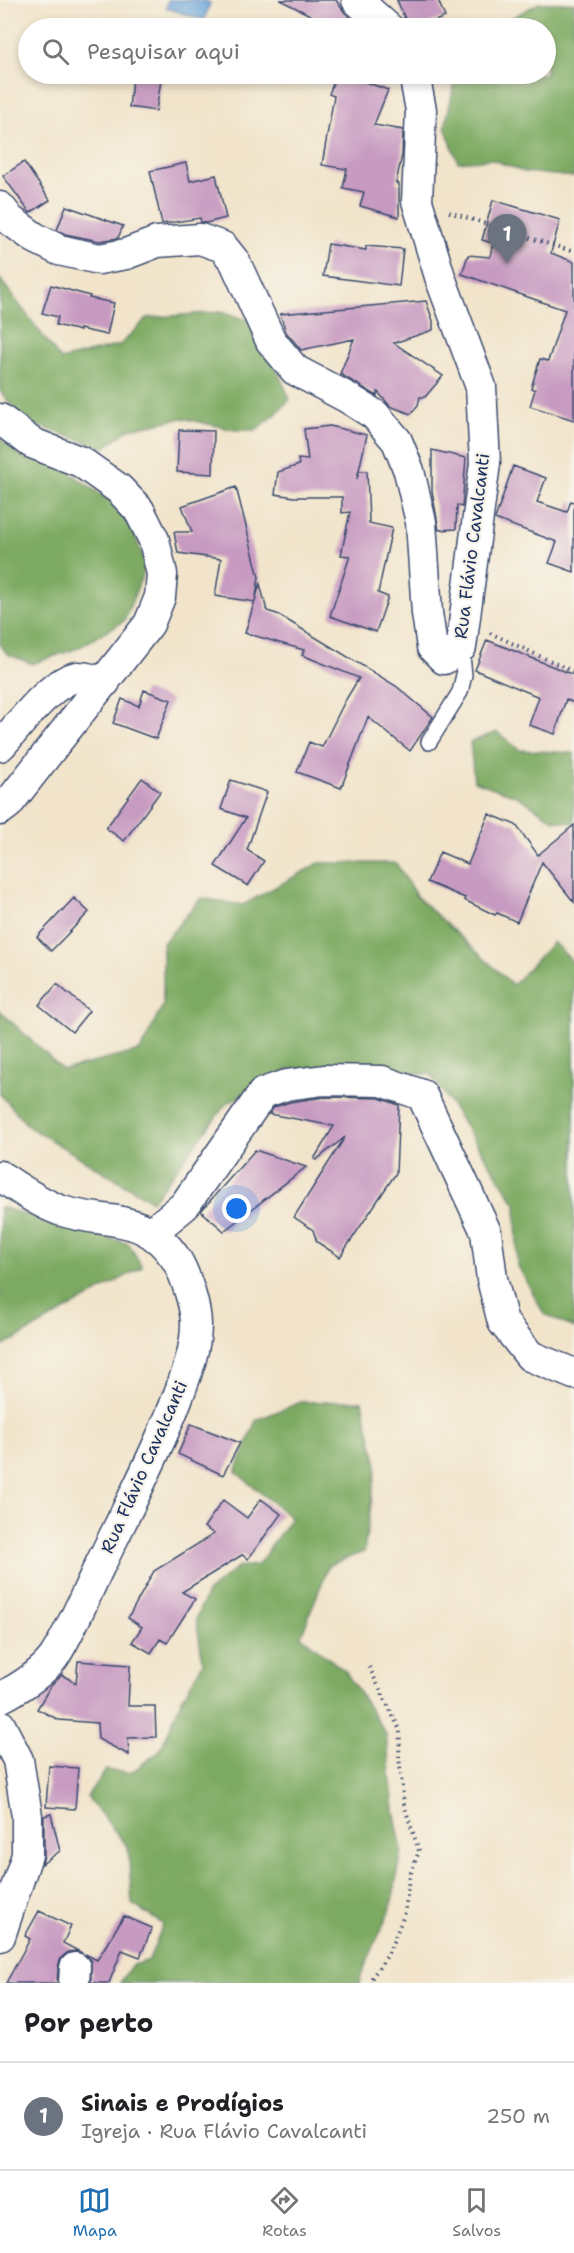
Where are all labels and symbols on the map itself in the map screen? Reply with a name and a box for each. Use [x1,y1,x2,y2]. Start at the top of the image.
pin: 1 [488,214,526,264]
street label: Rua Flávio Cavalcanti [449,452,495,640]
your location [222,1194,251,1223]
street label: Rua Flávio Cavalcanti [95,1377,193,1557]

